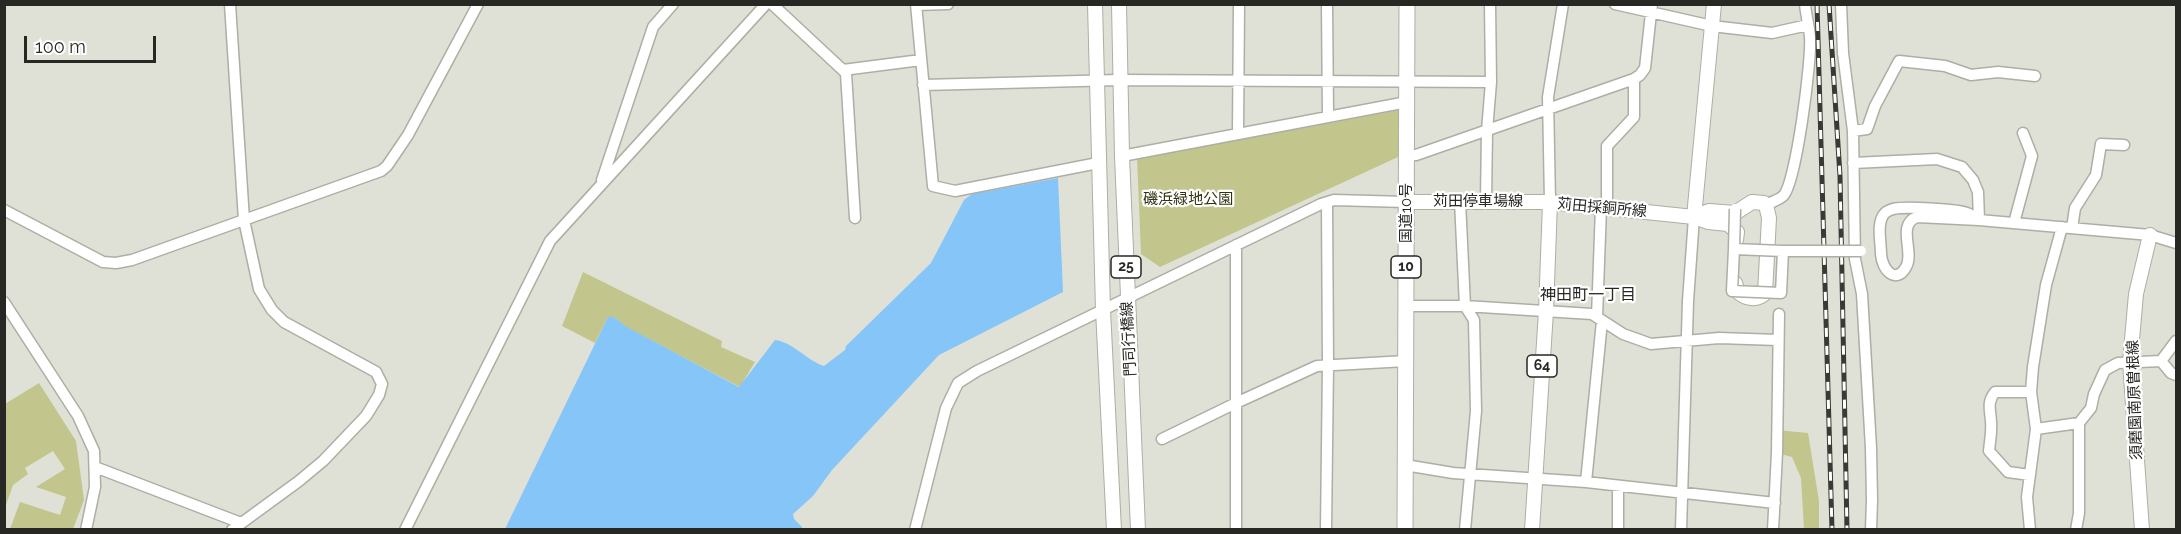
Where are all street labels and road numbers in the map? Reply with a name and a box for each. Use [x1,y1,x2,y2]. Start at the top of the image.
street label: 国道10号 [1397,183,1415,243]
street label: 苅田停車場線 [1433,192,1523,210]
street label: 苅田採銅所線 [1556,195,1648,221]
road number: 25 [1111,256,1141,278]
road number: 10 [1391,256,1421,278]
street label: 門司行橋線 [1118,301,1140,377]
street label: 須磨園南原曽根線 [2124,340,2146,460]
road number: 64 [1527,355,1557,377]

